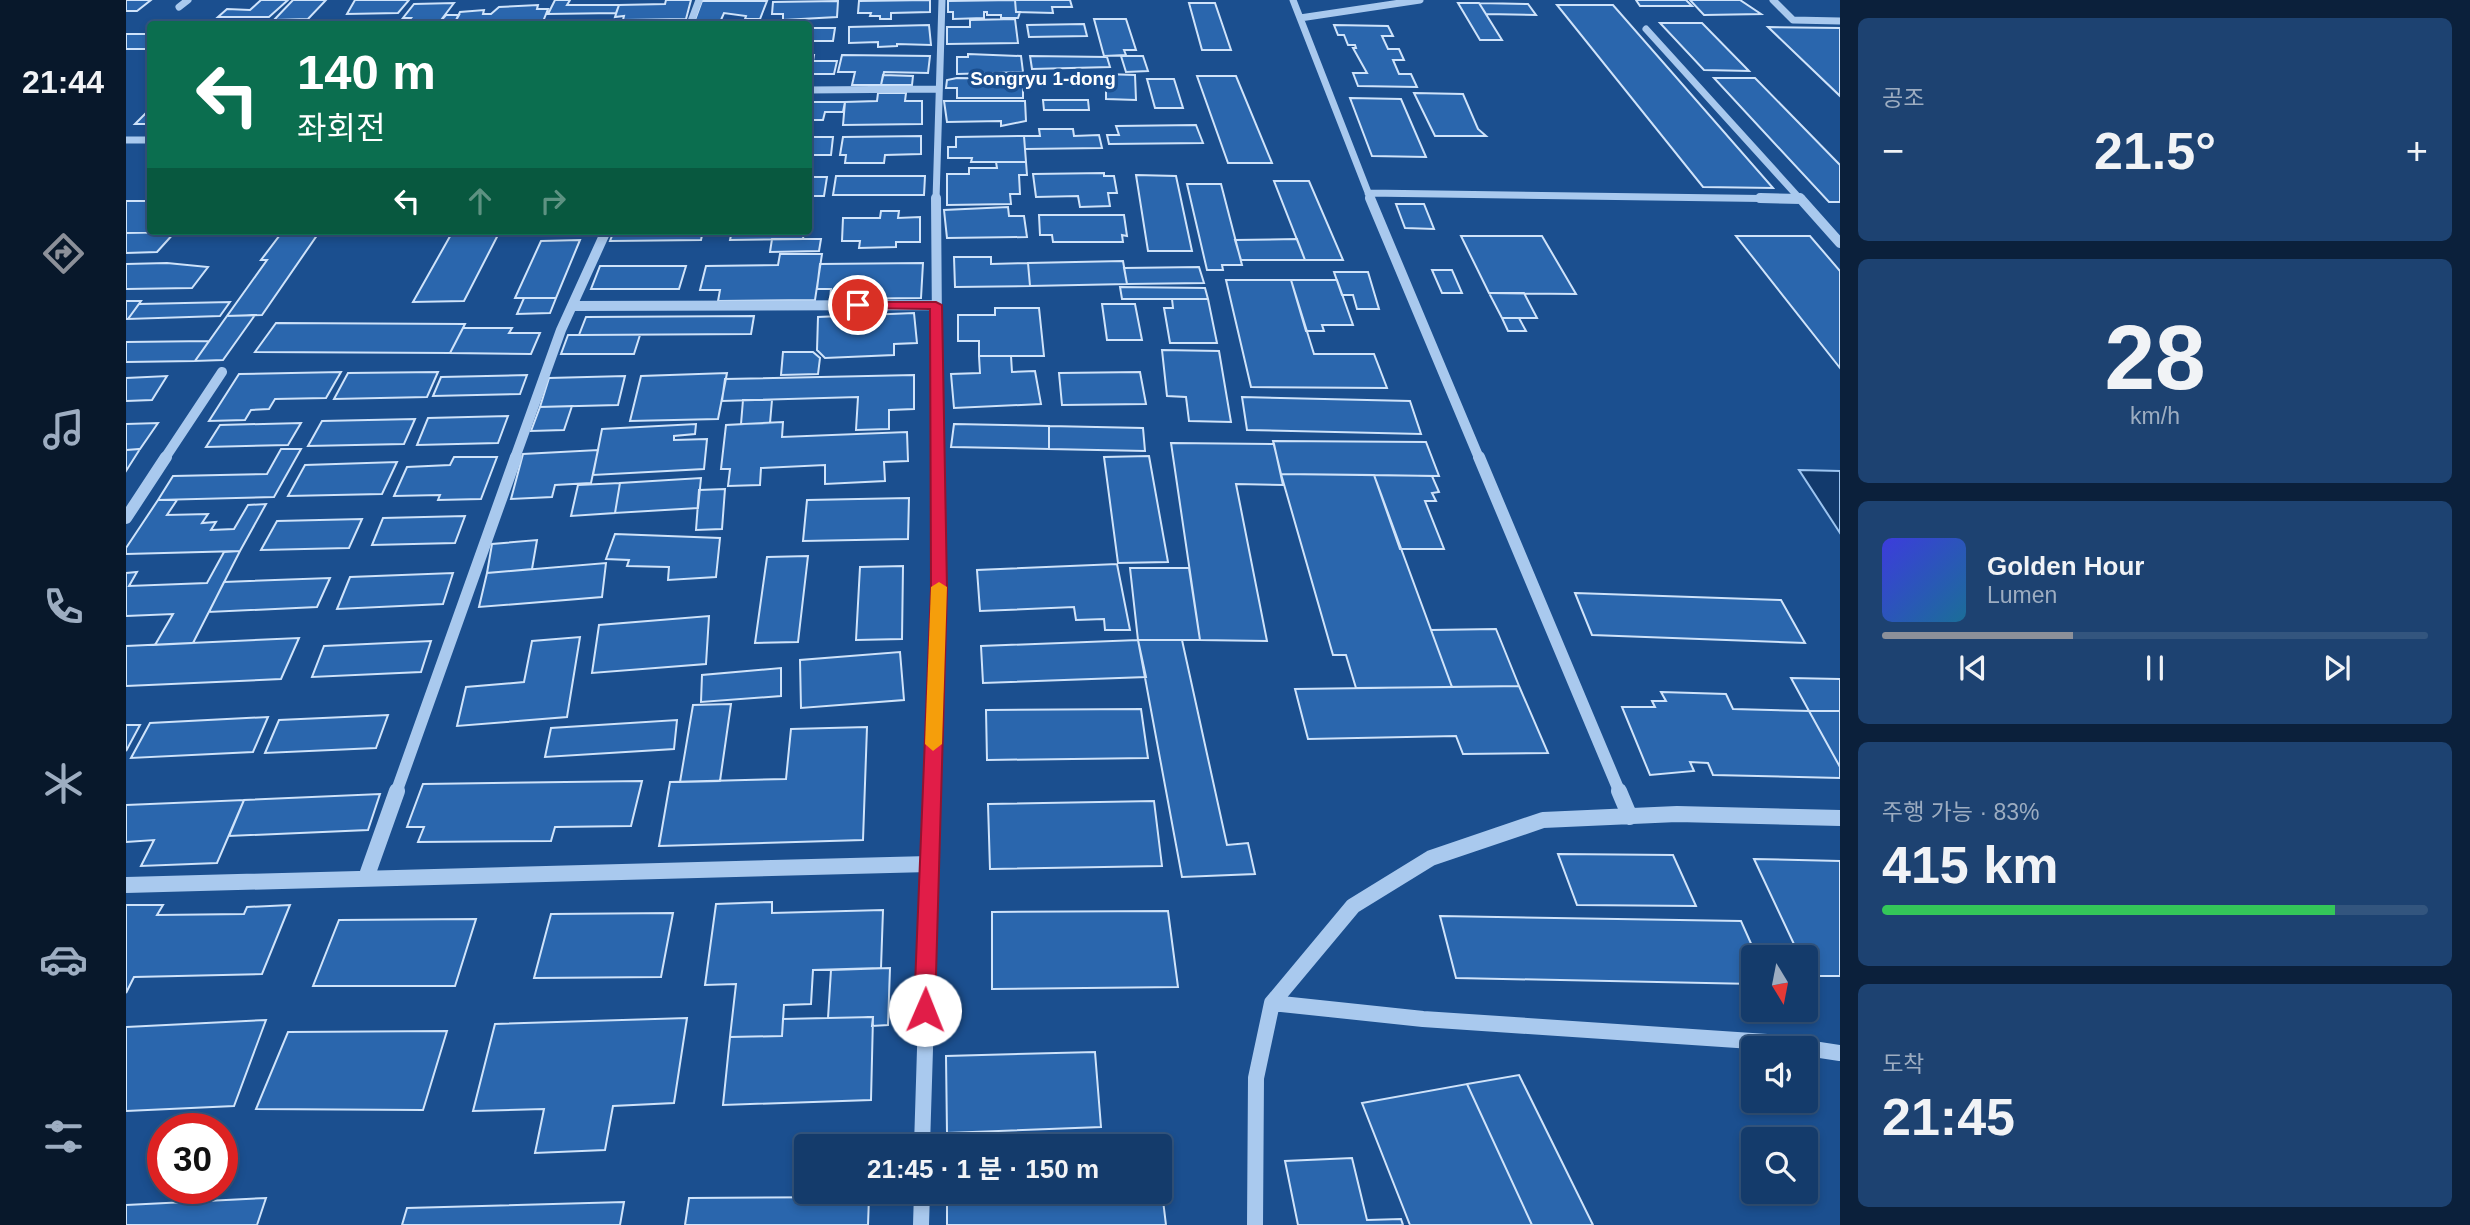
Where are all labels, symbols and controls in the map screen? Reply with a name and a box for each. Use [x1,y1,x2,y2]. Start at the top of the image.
text: 140 m [297,45,436,99]
icon: left [182,49,273,140]
text: 21:44 [22,64,104,100]
district label: Songryu 1-dong [970,68,1116,89]
text: 공조 [1882,85,1924,111]
text: 좌회전 [297,110,385,146]
text: 21.5° [2094,122,2216,180]
text: − [1882,130,1904,172]
text: + [2406,130,2428,172]
icon: left [388,182,426,220]
icon: ahead [461,182,499,220]
icon: right [534,182,572,220]
icon: directions [39,229,88,278]
pin [828,275,888,335]
icon: arrive [839,286,877,324]
text: 28 [2104,307,2206,408]
text: km/h [2130,403,2180,429]
icon: music [39,405,88,454]
text: Golden Hour [1987,551,2144,581]
icon: phone [39,582,88,631]
text: Lumen [1987,582,2057,608]
icon: previous [1954,649,1992,687]
icon: pause [2136,649,2174,687]
icon: next [2318,649,2356,687]
icon: climate [39,759,88,808]
text: 주행 가능 · 83% [1882,799,2040,825]
text: 415 km [1882,836,2058,894]
icon: car [39,935,88,984]
north arrow [1741,945,1818,1022]
map controls [1741,945,1818,1204]
position arrow [888,973,962,1047]
button: sound [1741,1036,1818,1113]
text: 도착 [1882,1051,1924,1077]
text: 21:45 [1882,1088,2015,1146]
icon: filters [39,1112,88,1161]
speed limit sign: 30 [147,1113,238,1204]
button: search [1741,1127,1818,1204]
text: 21:45 · 1 분 · 150 m [867,1154,1099,1184]

